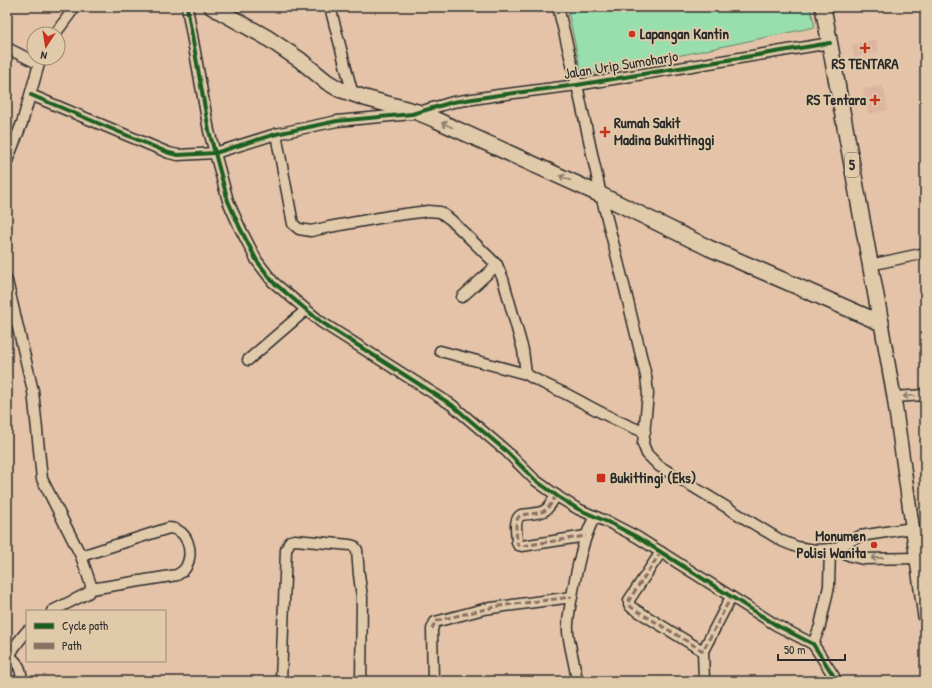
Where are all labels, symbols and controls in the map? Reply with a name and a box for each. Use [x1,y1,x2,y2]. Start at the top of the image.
place label: Lapangan Kantin [640,23,729,45]
north arrow [26,26,66,66]
marker: Lapangan Kantin [627,29,637,39]
marker: RS TENTARA [859,42,871,54]
street label: Jalan Urip Sumoharjo [562,45,680,84]
text: N [39,48,48,63]
place label: RS TENTARA [831,53,899,74]
place label: RS Tentara [806,89,866,110]
marker: RS Tentara [869,94,881,106]
place label: Rumah Sakit Madina Bukittinggi [614,112,715,151]
one-way arrow [441,121,453,128]
marker: Rumah Sakit Madina Bukittinggi [599,126,611,138]
road number: 5 [845,153,859,177]
one-way arrow [560,174,572,182]
one-way arrow [903,392,916,400]
place label: Bukittingi (Eks) [610,467,696,489]
marker: Bukittingi (Eks) [595,472,607,484]
place label: Monumen Polisi Wanita [797,525,866,563]
marker: Monumen Polisi Wanita [869,540,879,550]
one-way arrow [871,554,884,562]
legend [26,610,166,662]
text: Cycle path [62,617,108,634]
scale bar [778,636,845,662]
text: Path [62,637,82,654]
text: 50 m [784,641,805,658]

